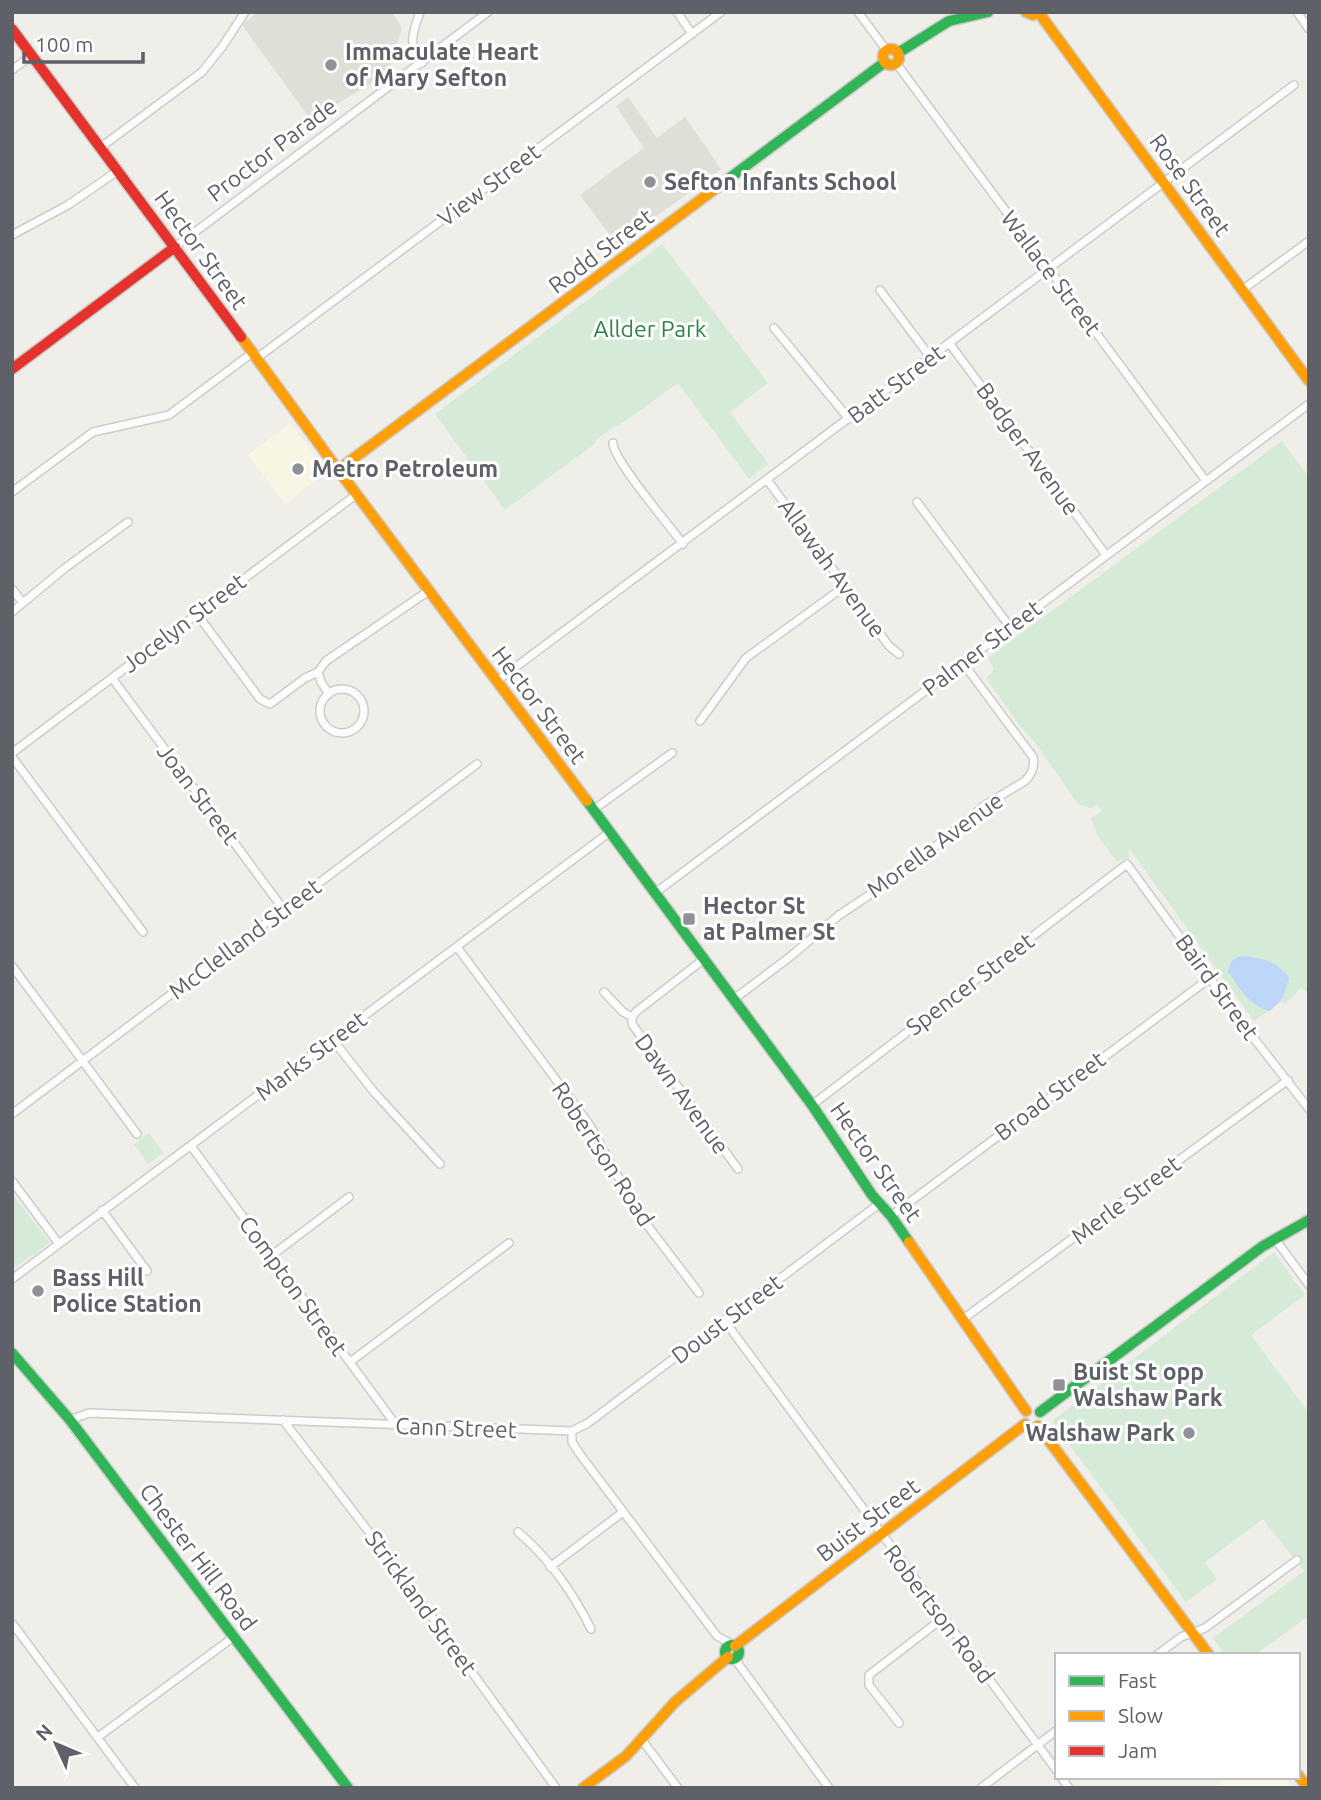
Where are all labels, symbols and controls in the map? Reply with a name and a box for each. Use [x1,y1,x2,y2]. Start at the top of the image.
scale bar [24,21,144,65]
text: 100 m [35,32,93,56]
place label: Immaculate Heart of Mary Sefton [345,39,539,90]
marker: Immaculate Heart of Mary Sefton [323,57,339,73]
street label: Proctor Parade [202,93,341,206]
street label: Rose Street [1145,129,1236,241]
street label: View Street [433,138,545,231]
place label: Sefton Infants School [664,169,896,194]
marker: Sefton Infants School [642,174,658,190]
street label: Hector Street [150,186,253,314]
street label: Rodd Street [544,203,658,298]
street label: Wallace Street [996,206,1106,340]
park label: Allder Park [594,316,707,341]
street label: Batt Street [843,339,949,428]
street label: Badger Avenue [972,378,1085,520]
place label: Metro Petroleum [312,456,498,481]
marker: Metro Petroleum [290,461,306,477]
street label: Allawah Avenue [774,494,891,642]
street label: Jocelyn Street [117,568,250,677]
street label: Palmer Street [917,595,1046,700]
street label: Hector Street [487,641,592,768]
street label: Joan Street [153,739,244,849]
street label: Morella Avenue [862,787,1007,902]
street label: McClelland Street [164,873,325,1004]
place label: Hector St at Palmer St [703,893,836,944]
marker: Hector St at Palmer St [681,911,697,927]
street label: Spencer Street [901,928,1038,1040]
street label: Baird Street [1171,929,1264,1044]
street label: Marks Street [251,1006,371,1105]
street label: Dawn Avenue [631,1029,734,1158]
street label: Broad Street [990,1046,1110,1145]
street label: Robertson Road [548,1077,659,1230]
street label: Hector Street [826,1097,927,1226]
street label: Merle Street [1066,1151,1185,1249]
street label: Compton Street [235,1211,352,1360]
place label: Bass Hill Police Station [52,1265,202,1316]
street label: Doust Street [667,1269,787,1368]
marker: Bass Hill Police Station [30,1283,46,1299]
place label: Buist St opp Walshaw Park [1073,1359,1223,1410]
marker: Buist St opp Walshaw Park [1051,1377,1067,1393]
street label: Cann Street [395,1413,517,1442]
place label: Walshaw Park [1025,1420,1175,1445]
marker: Walshaw Park [1181,1425,1197,1441]
street label: Buist Street [812,1473,924,1566]
street label: Chester Hill Road [135,1478,262,1635]
street label: Strickland Street [361,1526,482,1680]
street label: Robertson Road [879,1540,999,1688]
legend [1055,1653,1300,1779]
text: Fast [1118,1668,1156,1692]
text: Slow [1118,1703,1163,1727]
north arrow [21,1709,91,1779]
text: N [31,1719,57,1745]
text: Jam [1118,1738,1157,1762]

